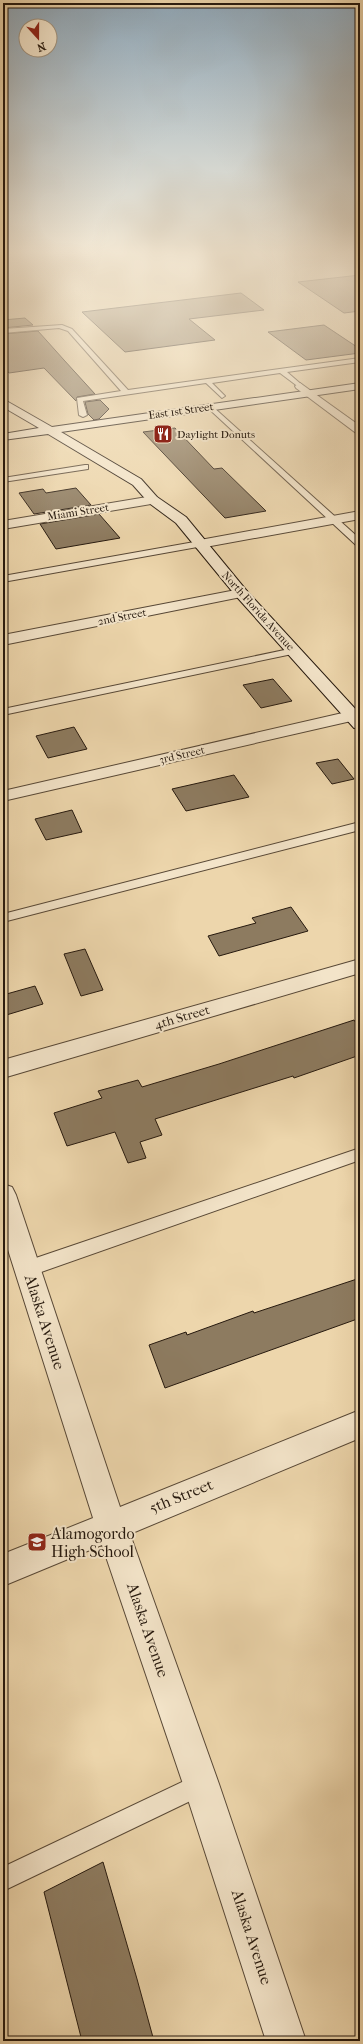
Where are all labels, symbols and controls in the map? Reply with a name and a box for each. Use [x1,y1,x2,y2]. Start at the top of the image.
north arrow [18,18,58,58]
text: N [35,39,48,55]
street label: East 1st Street [148,400,214,422]
restaurant icon: Daylight Donuts [152,423,174,445]
place label: Daylight Donuts [177,428,255,441]
street label: Miami Street [46,501,110,523]
street label: North Florida Avenue [219,569,297,654]
street label: 2nd Street [97,606,148,628]
street label: 3rd Street [158,743,206,767]
street label: 4th Street [153,1002,212,1032]
street label: Alaska Avenue [20,1271,69,1372]
street label: 5th Street [146,1474,216,1517]
place label: Alamogordo High School [50,1524,135,1561]
school or university icon: Alamogordo High School [26,1531,48,1553]
street label: Alaska Avenue [123,1579,173,1680]
street label: Alaska Avenue [227,1886,276,1987]

